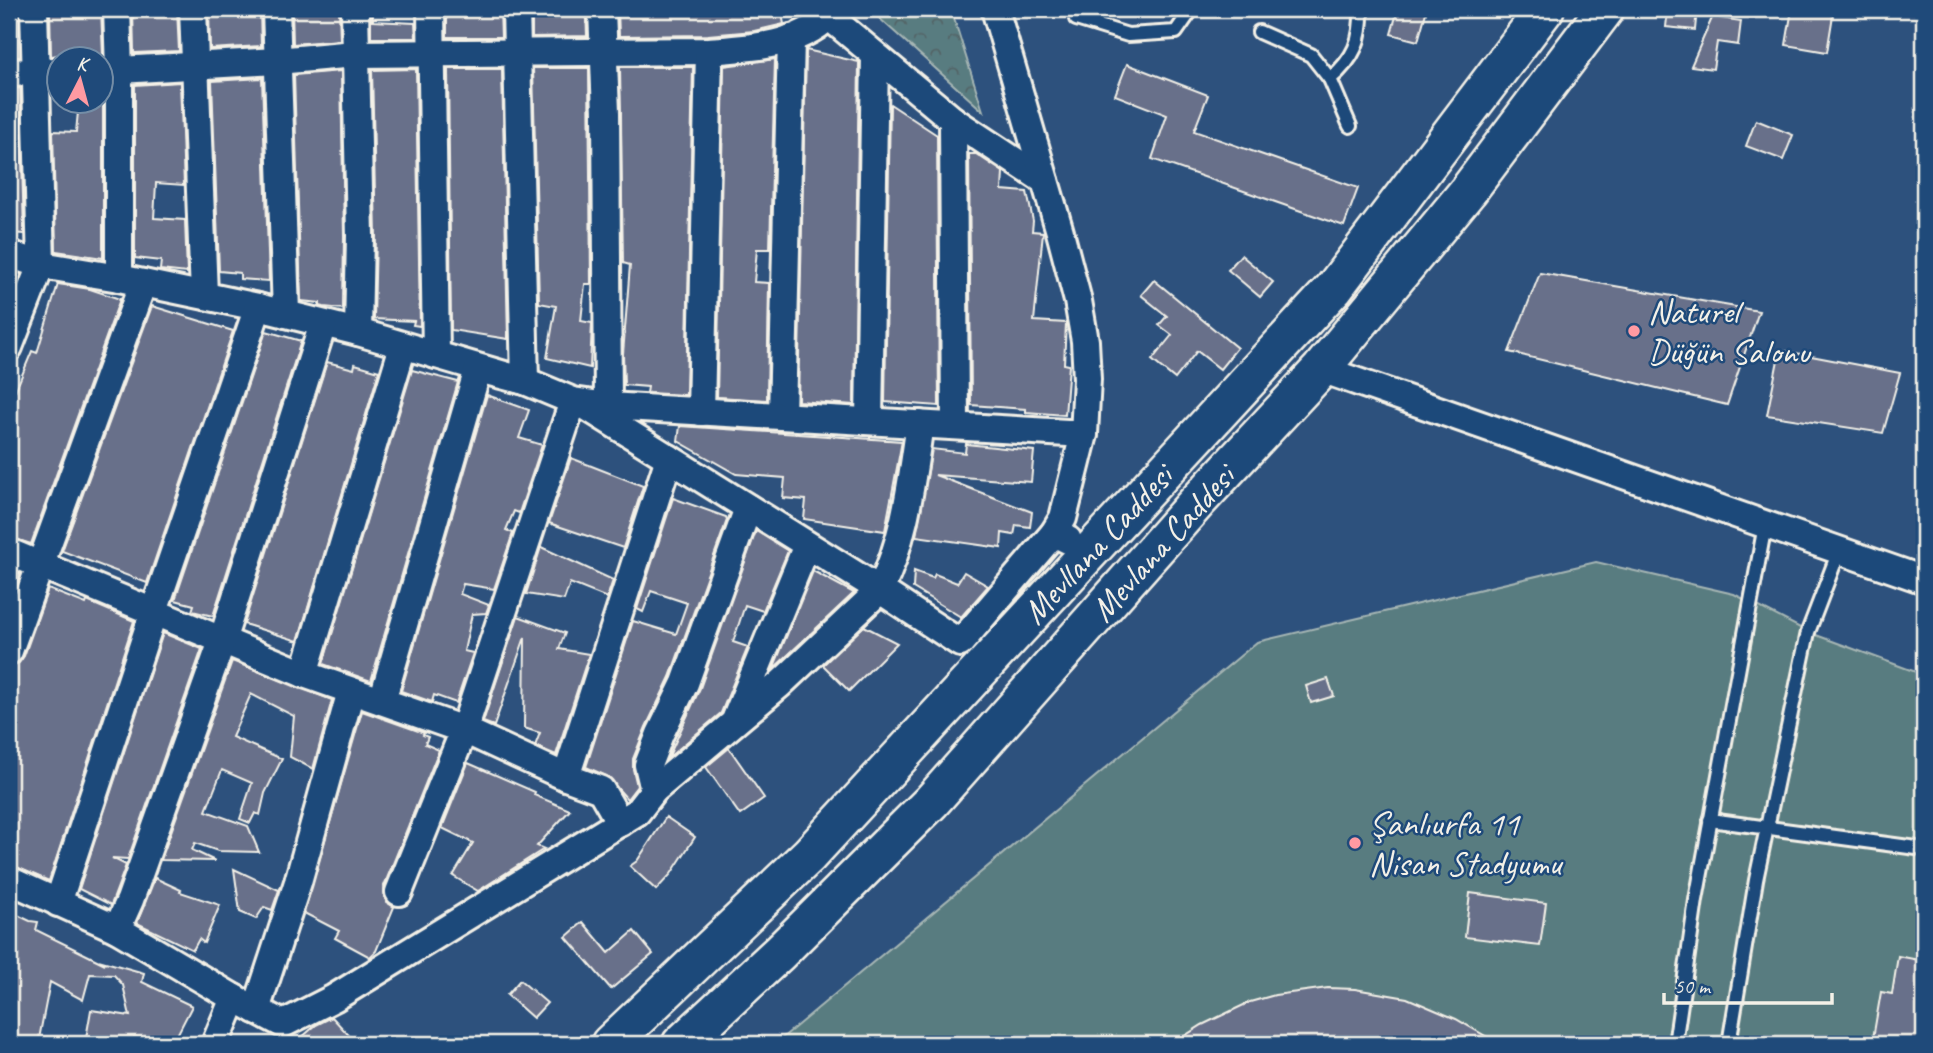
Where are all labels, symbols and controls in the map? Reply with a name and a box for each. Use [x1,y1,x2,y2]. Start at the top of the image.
north arrow [46,46,116,116]
text: K [76,52,92,77]
place label: Naturel Düğün Salonu [1648,289,1812,374]
marker: Naturel Düğün Salonu [1626,323,1642,339]
street label: Mevllana Caddesi [1012,452,1186,633]
street label: Mevlana Caddesi [1080,452,1248,631]
place label: Şanlıurfa 11 Nisan Stadyumu [1369,801,1564,886]
marker: Şanlıurfa 11 Nisan Stadyumu [1347,835,1363,851]
scale bar [1664,962,1832,1006]
text: 50 m [1674,973,1712,999]

